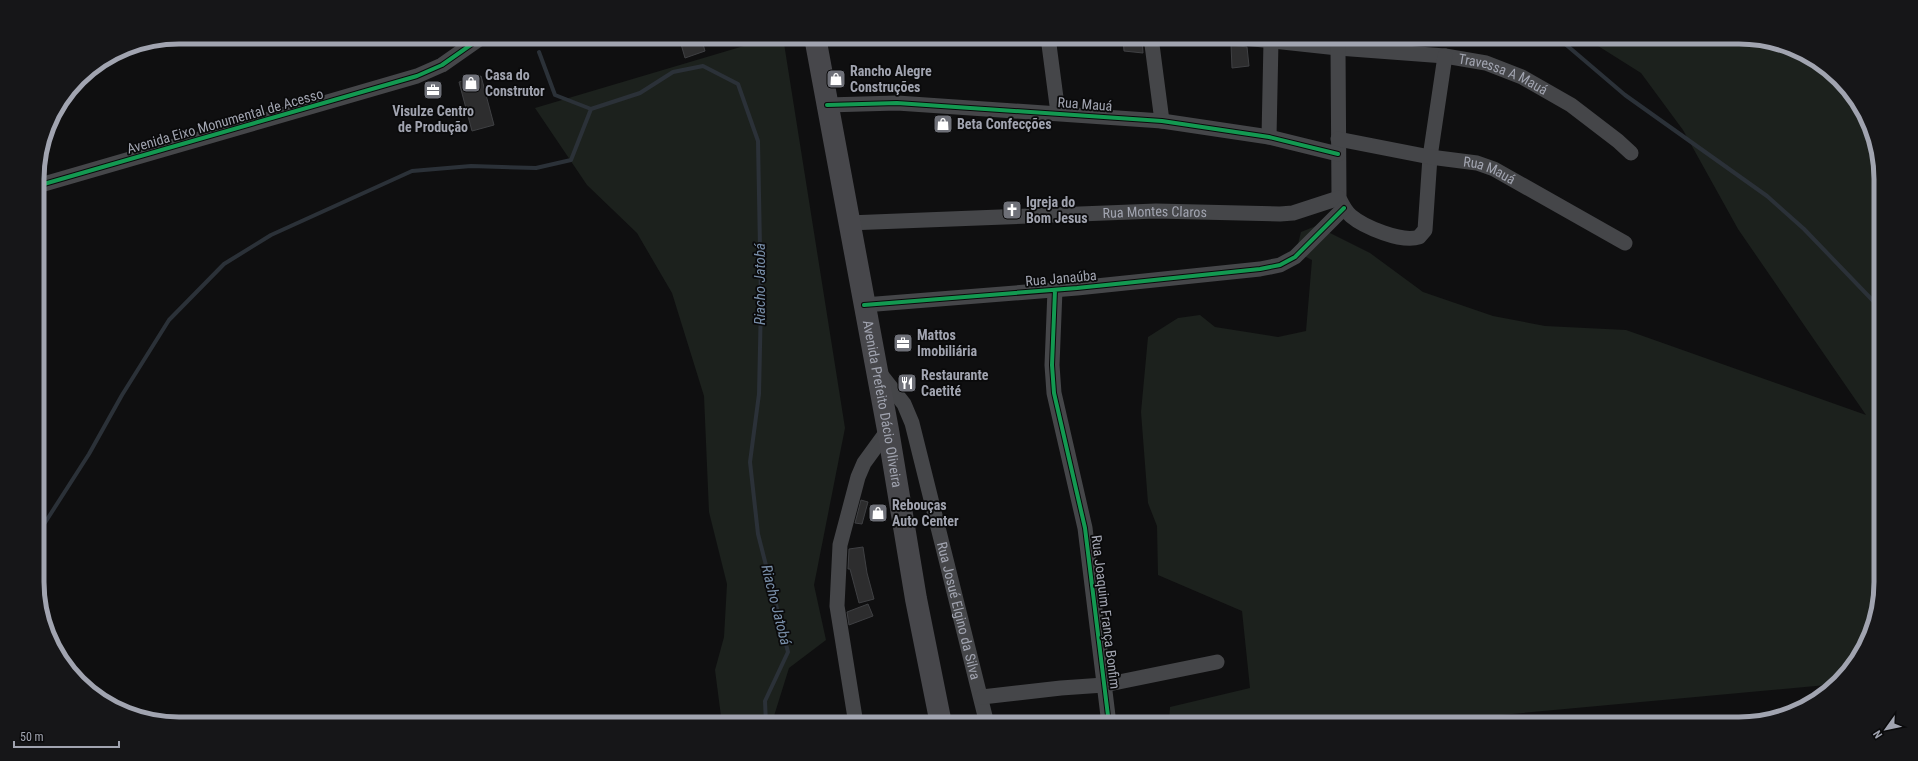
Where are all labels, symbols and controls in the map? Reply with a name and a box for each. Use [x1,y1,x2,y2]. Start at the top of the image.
street label: Travessa A Mauá [1457,50,1550,98]
place label: Rancho Alegre Construções [850,63,932,95]
place label: Casa do Construtor [485,67,545,99]
shop icon: Rancho Alegre Construções [825,68,847,90]
shop icon: Casa do Construtor [460,72,482,94]
office icon: Visulze Centro de Produção [422,79,444,101]
street label: Avenida Eixo Monumental de Acesso [125,85,325,157]
street label: Rua Mauá [1057,94,1113,114]
place label: Visulze Centro de Produção [392,103,474,135]
shop icon: Beta Confecções [932,113,954,135]
place label: Beta Confecções [957,116,1052,132]
street label: Rua Mauá [1462,153,1518,187]
place label: Igreja do Bom Jesus [1026,194,1088,226]
church icon: Igreja do Bom Jesus [1001,199,1023,221]
street label: Rua Montes Claros [1102,203,1207,221]
water label: Riacho Jatobá [751,242,769,325]
street label: Rua Janaúba [1025,267,1097,289]
street label: Avenida Prefeito Dácio Oliveira [860,319,905,489]
place label: Mattos Imobiliária [917,327,977,359]
office icon: Mattos Imobiliária [892,332,914,354]
place label: Restaurante Caetité [921,367,989,399]
restaurant icon: Restaurante Caetité [896,372,918,394]
place label: Rebouças Auto Center [892,497,959,529]
shop icon: Rebouças Auto Center [867,502,889,524]
street label: Rua Joaquim França Bonfim [1089,534,1123,690]
street label: Rua Josué Elgino da Silva [934,540,984,681]
water label: Riacho Jatobá [757,563,795,648]
north arrow [1866,709,1906,749]
scale bar [14,723,119,749]
text: N [1871,728,1885,741]
text: 50 m [20,730,44,744]

